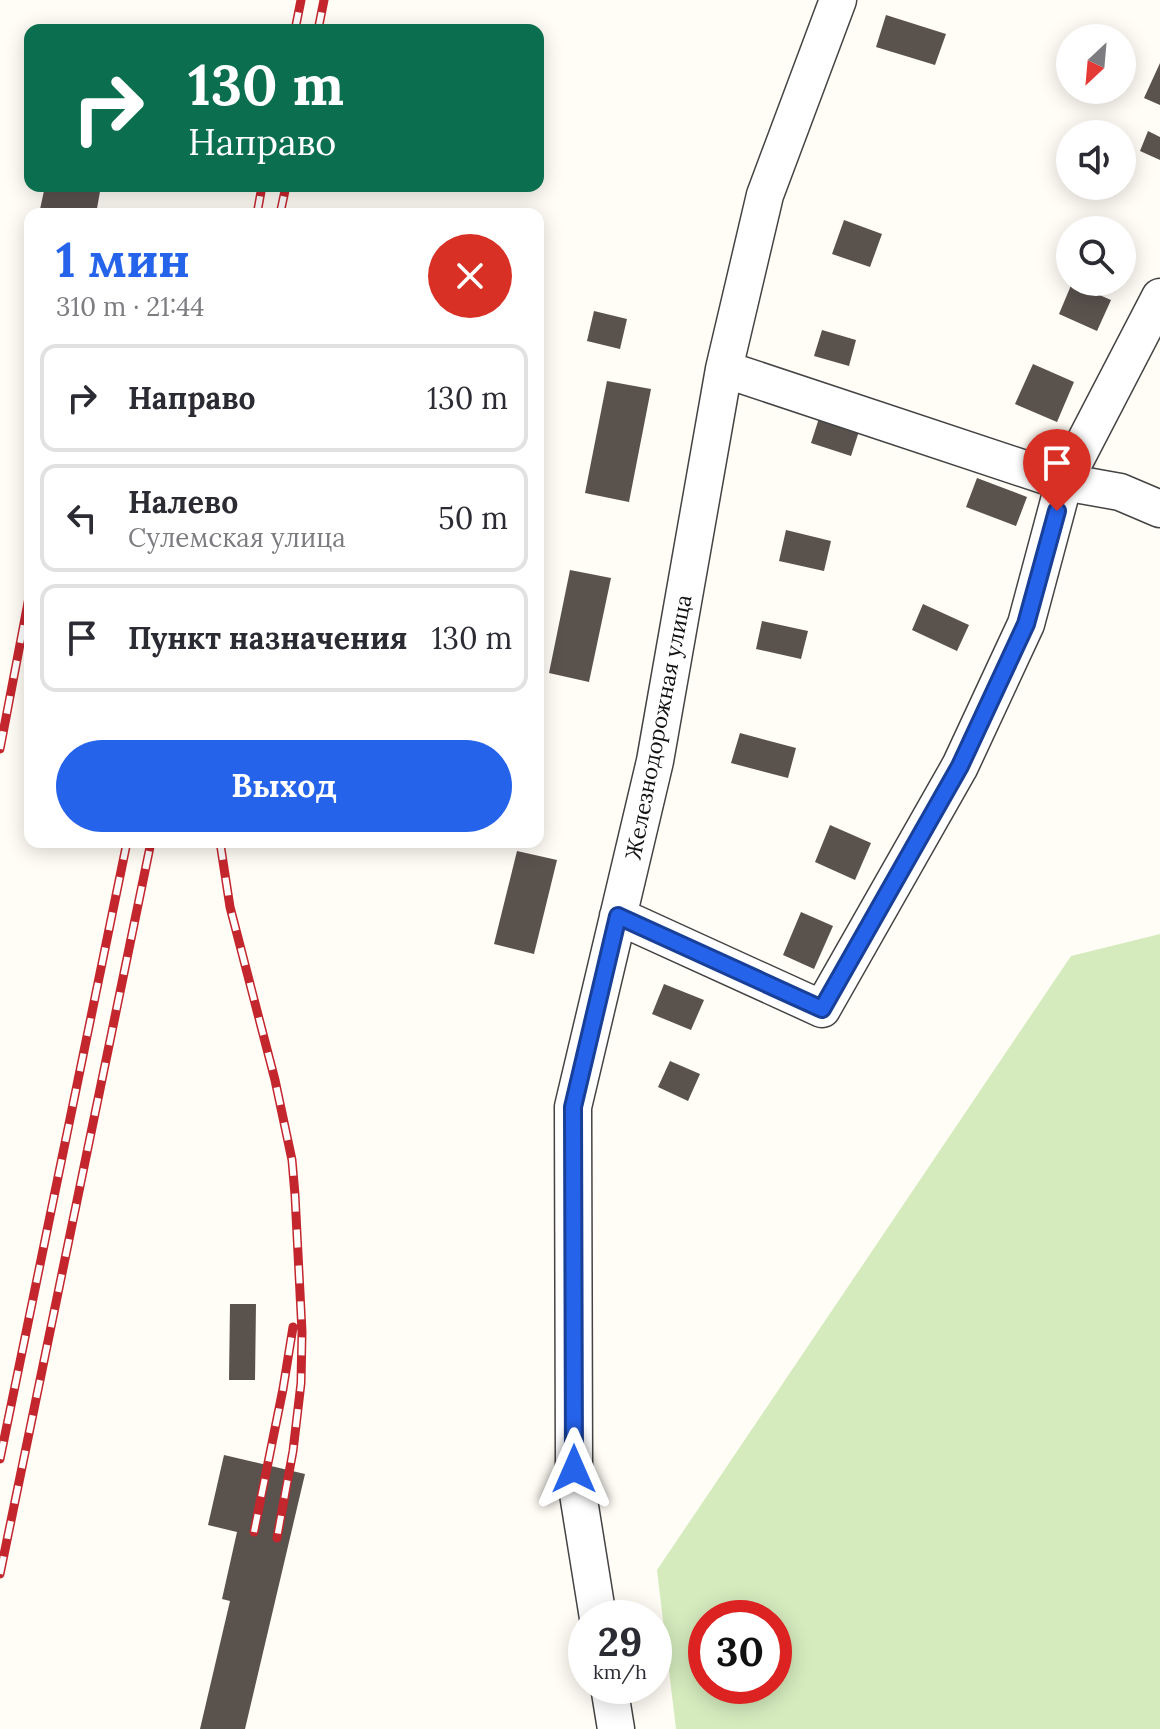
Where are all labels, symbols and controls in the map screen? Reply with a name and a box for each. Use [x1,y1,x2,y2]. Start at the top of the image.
north arrow [1056,24,1136,104]
map controls [1056,24,1136,296]
text: 130 m [188,49,344,120]
icon: right [56,56,160,160]
text: Направо [188,119,336,165]
button: sound [1056,120,1136,200]
button: search [1056,216,1136,296]
text: 1 мин [56,229,190,290]
button: close [428,234,512,318]
text: 310 m · 21:44 [56,290,204,323]
icon: right [60,376,104,420]
text: Направо [128,379,256,417]
text: 130 m [427,379,508,417]
pin [1023,429,1091,511]
icon: arrive [1035,441,1079,485]
text: Налево [128,483,238,521]
icon: left [60,496,104,540]
text: 50 m [438,499,508,537]
text: Сулемская улица [128,521,346,554]
street label: Железнодорожная улица [619,592,697,862]
icon: arrive [60,616,104,660]
text: Пункт назначения [128,619,407,657]
text: 130 m [431,619,512,657]
button: Выход [56,740,512,832]
position arrow [532,1427,616,1511]
speed limit sign: 30 [688,1600,792,1704]
text: 29 [598,1616,642,1667]
text: km/h [593,1659,647,1684]

